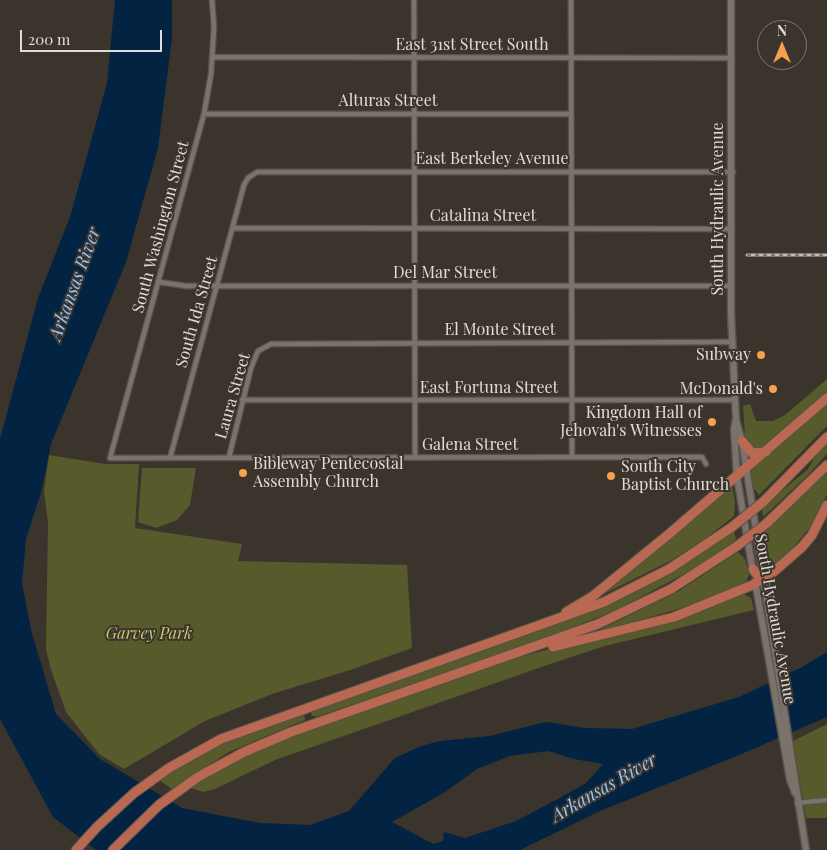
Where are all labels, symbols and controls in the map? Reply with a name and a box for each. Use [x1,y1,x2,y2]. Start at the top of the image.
scale bar [22,20,165,52]
north arrow [757,20,807,70]
text: N [777,21,787,40]
text: 200 m [28,29,70,49]
street label: East 31st Street South [395,35,549,55]
street label: Alturas Street [339,91,437,111]
street label: South Hydraulic Avenue [708,122,728,296]
street label: South Washington Street [129,139,193,315]
street label: East Berkeley Avenue [415,149,569,169]
street label: Catalina Street [430,206,536,226]
water label: Arkansas River [45,225,105,343]
street label: South Ida Street [172,254,222,370]
street label: Del Mar Street [393,263,497,283]
street label: El Monte Street [445,320,555,340]
place label: Subway [696,345,751,365]
marker: Subway [755,349,767,361]
street label: Laura Street [212,351,254,441]
street label: East Fortuna Street [420,378,558,398]
place label: McDonald's [680,379,763,399]
marker: McDonald's [767,383,779,395]
place label: Kingdom Hall of Jehovah's Witnesses [560,403,702,441]
marker: Kingdom Hall of Jehovah's Witnesses [706,416,718,428]
street label: Galena Street [422,435,518,455]
place label: Bibleway Pentecostal Assembly Church [253,454,404,492]
place label: South City Baptist Church [621,457,729,495]
marker: Bibleway Pentecostal Assembly Church [237,467,249,479]
marker: South City Baptist Church [605,470,617,482]
street label: South Hydraulic Avenue [751,532,799,706]
park label: Garvey Park [106,624,192,644]
water label: Arkansas River [547,749,661,827]

